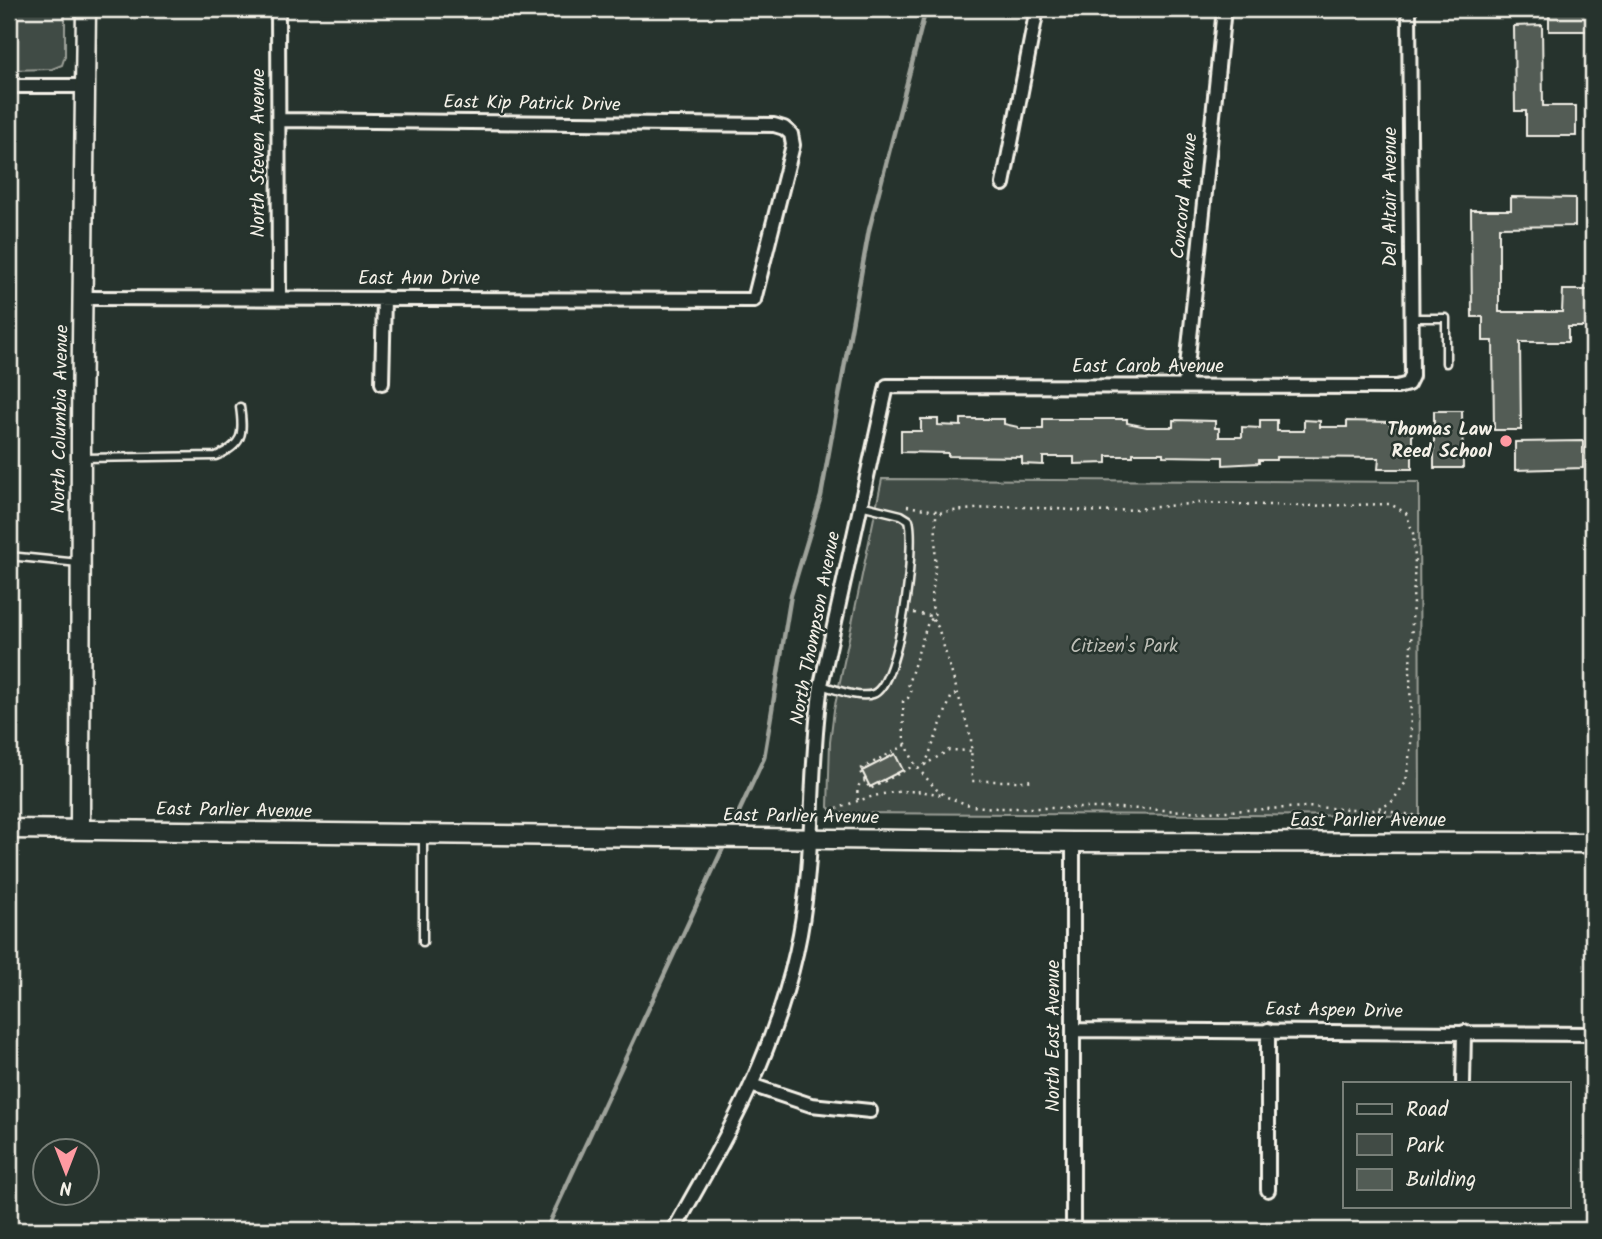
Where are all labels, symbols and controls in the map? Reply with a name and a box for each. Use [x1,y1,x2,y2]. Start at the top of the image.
street label: North Steven Avenue [244,68,274,238]
street label: East Kip Patrick Drive [443,87,621,121]
street label: Del Altair Avenue [1376,127,1406,267]
street label: Concord Avenue [1163,131,1207,260]
street label: East Ann Drive [358,264,481,294]
street label: North Columbia Avenue [44,324,78,514]
street label: East Carob Avenue [1072,352,1224,382]
place label: Thomas Law Reed School [1387,415,1493,467]
marker: Thomas Law Reed School [1498,433,1514,449]
street label: North Thompson Avenue [783,528,850,727]
park label: Citizen's Park [1070,632,1178,662]
street label: East Parlier Avenue [156,795,313,827]
street label: East Parlier Avenue [723,801,880,833]
street label: East Parlier Avenue [1290,806,1447,836]
street label: North East Avenue [1039,960,1069,1112]
street label: East Aspen Drive [1265,995,1404,1027]
legend [1343,1082,1570,1208]
text: Road [1406,1094,1449,1127]
text: Park [1406,1130,1444,1163]
north arrow [32,1138,102,1208]
text: Building [1406,1164,1476,1197]
text: N [60,1172,72,1202]

